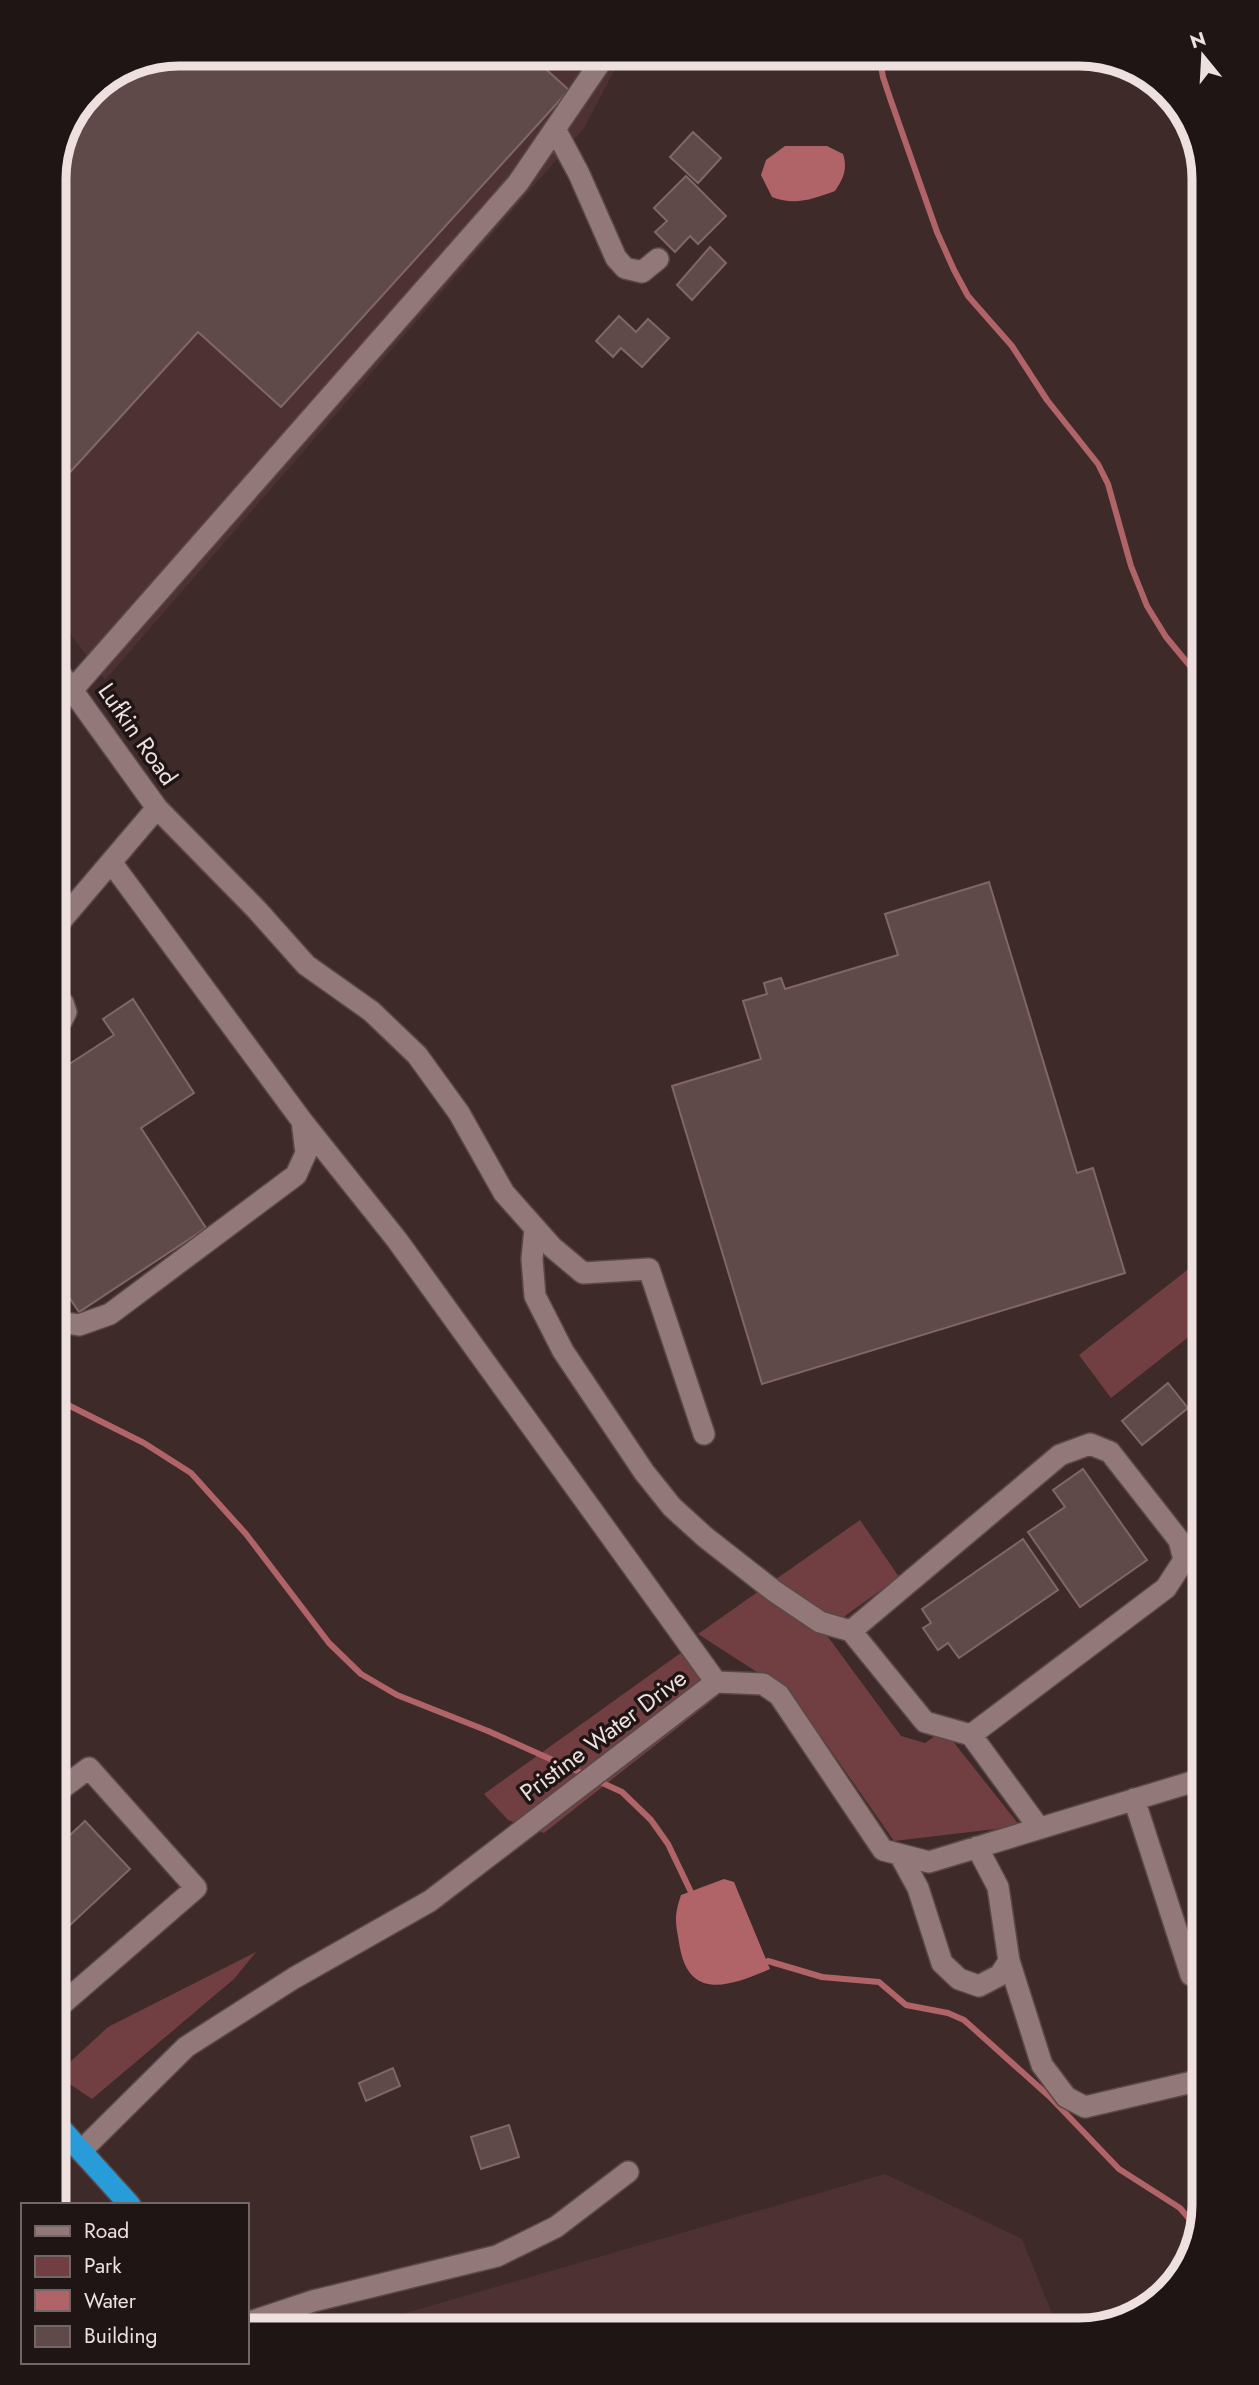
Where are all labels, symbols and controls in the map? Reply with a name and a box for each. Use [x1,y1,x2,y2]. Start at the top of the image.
north arrow [1168,21,1238,91]
text: N [1187,25,1209,55]
street label: Lufkin Road [90,676,186,792]
street label: Pristine Water Drive [512,1661,694,1809]
legend [21,2203,248,2364]
text: Road [84,2216,129,2246]
text: Park [84,2251,122,2281]
text: Water [84,2286,137,2316]
text: Building [84,2321,157,2351]

